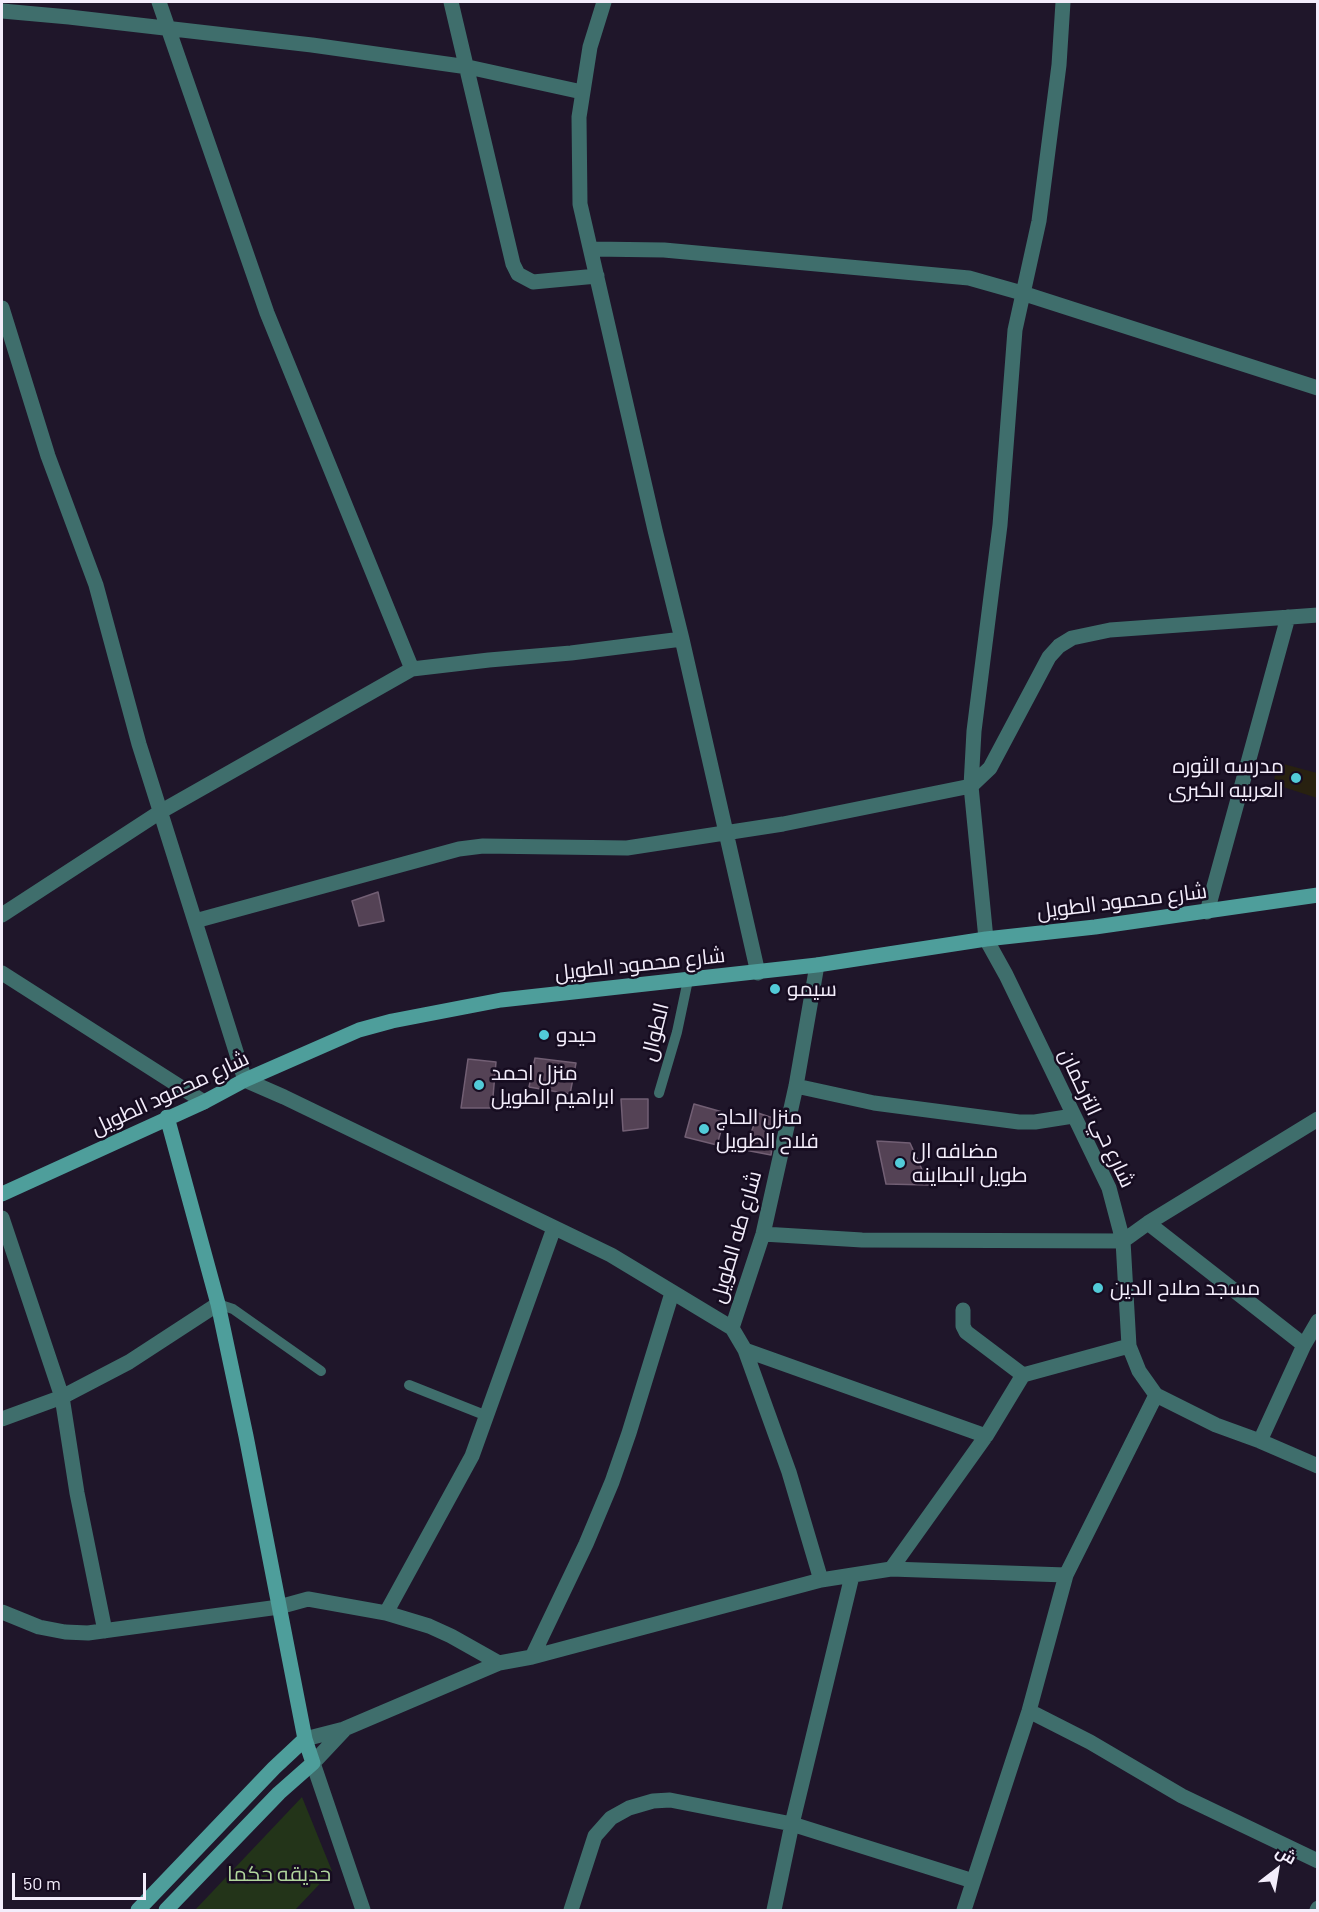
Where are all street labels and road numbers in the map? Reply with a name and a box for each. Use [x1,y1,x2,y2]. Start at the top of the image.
street label: شارع محمود الطويل [1035,878,1209,924]
street label: شارع محمود الطويل [554,943,726,985]
street label: الطوال [636,1000,674,1064]
street label: شارع حي التركمان [1054,1044,1140,1192]
street label: شارع محمود الطويل [87,1045,253,1141]
street label: شارع طه الطويل [705,1168,767,1306]

